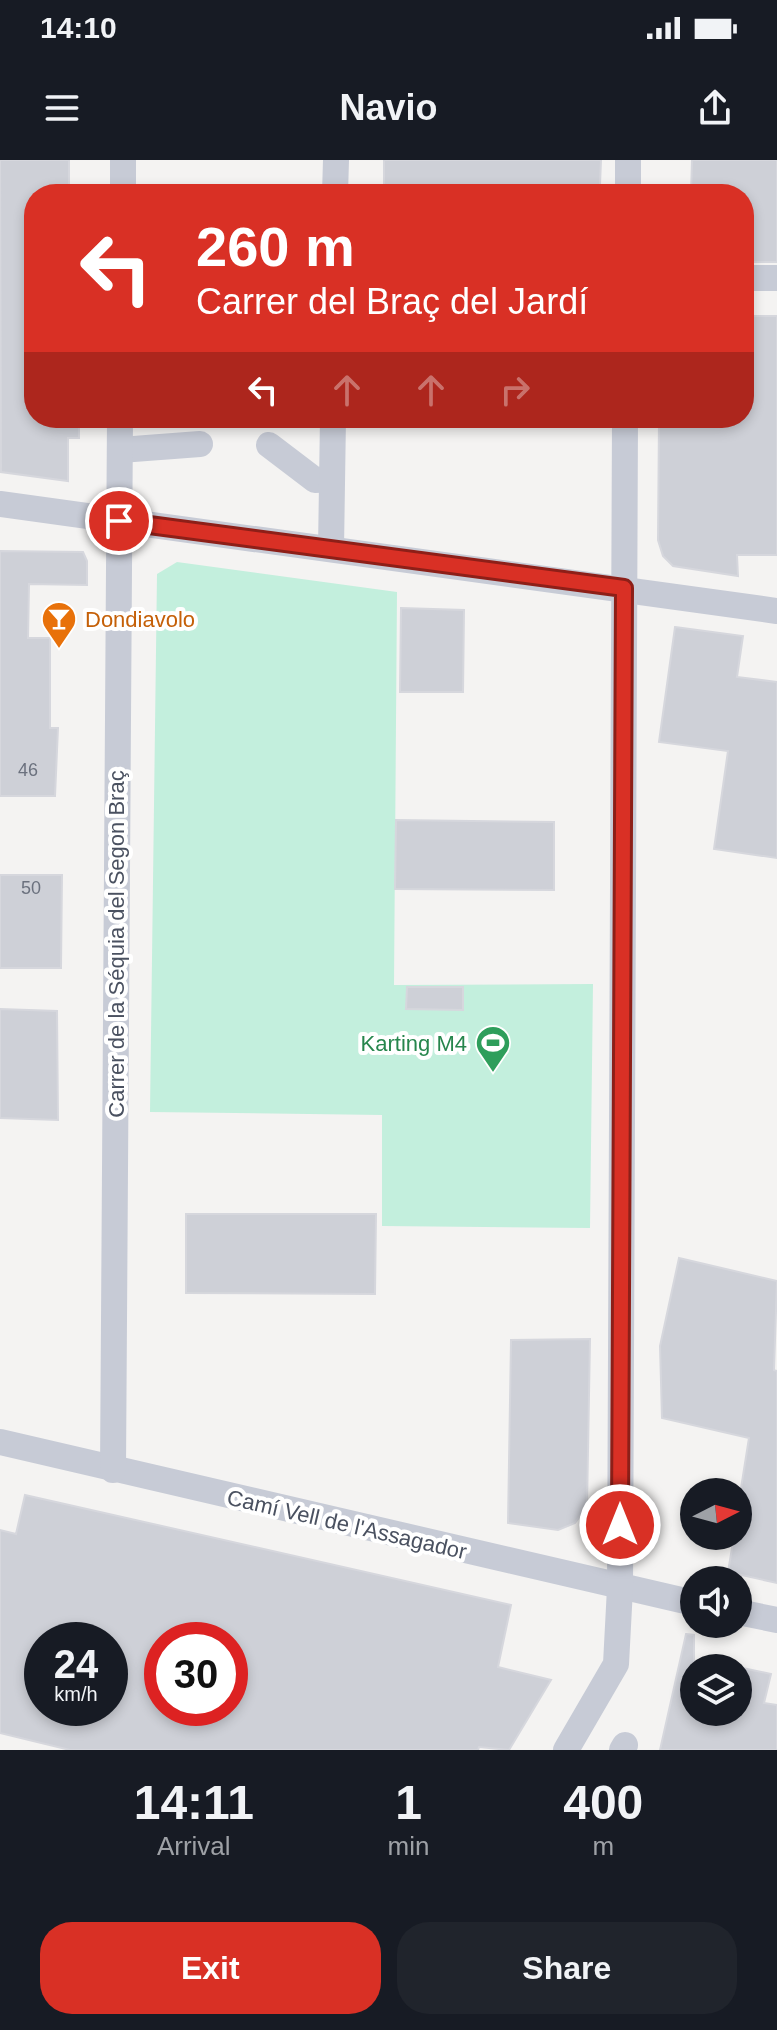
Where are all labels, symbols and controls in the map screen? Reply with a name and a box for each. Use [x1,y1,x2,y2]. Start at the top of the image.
text: 14:10 [40,11,117,44]
icon: menu [40,86,84,130]
icon: share [693,86,737,130]
text: Navio [339,87,438,128]
text: 260 m [196,215,355,278]
icon: left [64,216,168,320]
text: Carrer del Braç del Jardí [196,281,588,322]
icon: left [241,368,285,412]
icon: ahead [325,368,369,412]
icon: ahead [409,368,453,412]
icon: right [493,368,537,412]
pin [85,487,153,555]
icon: arrive [97,499,141,543]
bar icon: Dondiavolo [40,600,78,650]
place label: Dondiavolo [85,607,195,632]
house number: 46 [18,760,38,780]
street label: Carrer de la Séquia del Segon Braç [104,770,129,1118]
house number: 50 [21,878,41,898]
sports icon: Karting M4 [474,1024,512,1074]
place label: Karting M4 [361,1031,467,1056]
north arrow [680,1478,752,1550]
map controls [680,1478,752,1726]
position arrow [578,1483,662,1567]
street label: Camí Vell de l'Assagador [225,1485,469,1564]
button: sound [680,1566,752,1638]
speed limit sign: 30 [144,1622,248,1726]
text: 24 [54,1642,98,1686]
button: layers [680,1654,752,1726]
text: km/h [54,1683,98,1705]
text: 14:11 [134,1776,254,1829]
text: 1 [395,1776,422,1829]
text: 400 [563,1776,643,1829]
text: Arrival [157,1831,231,1861]
text: min [388,1831,429,1861]
text: m [592,1831,614,1861]
button: Exit [40,1922,381,2014]
button: Share [397,1922,737,2014]

